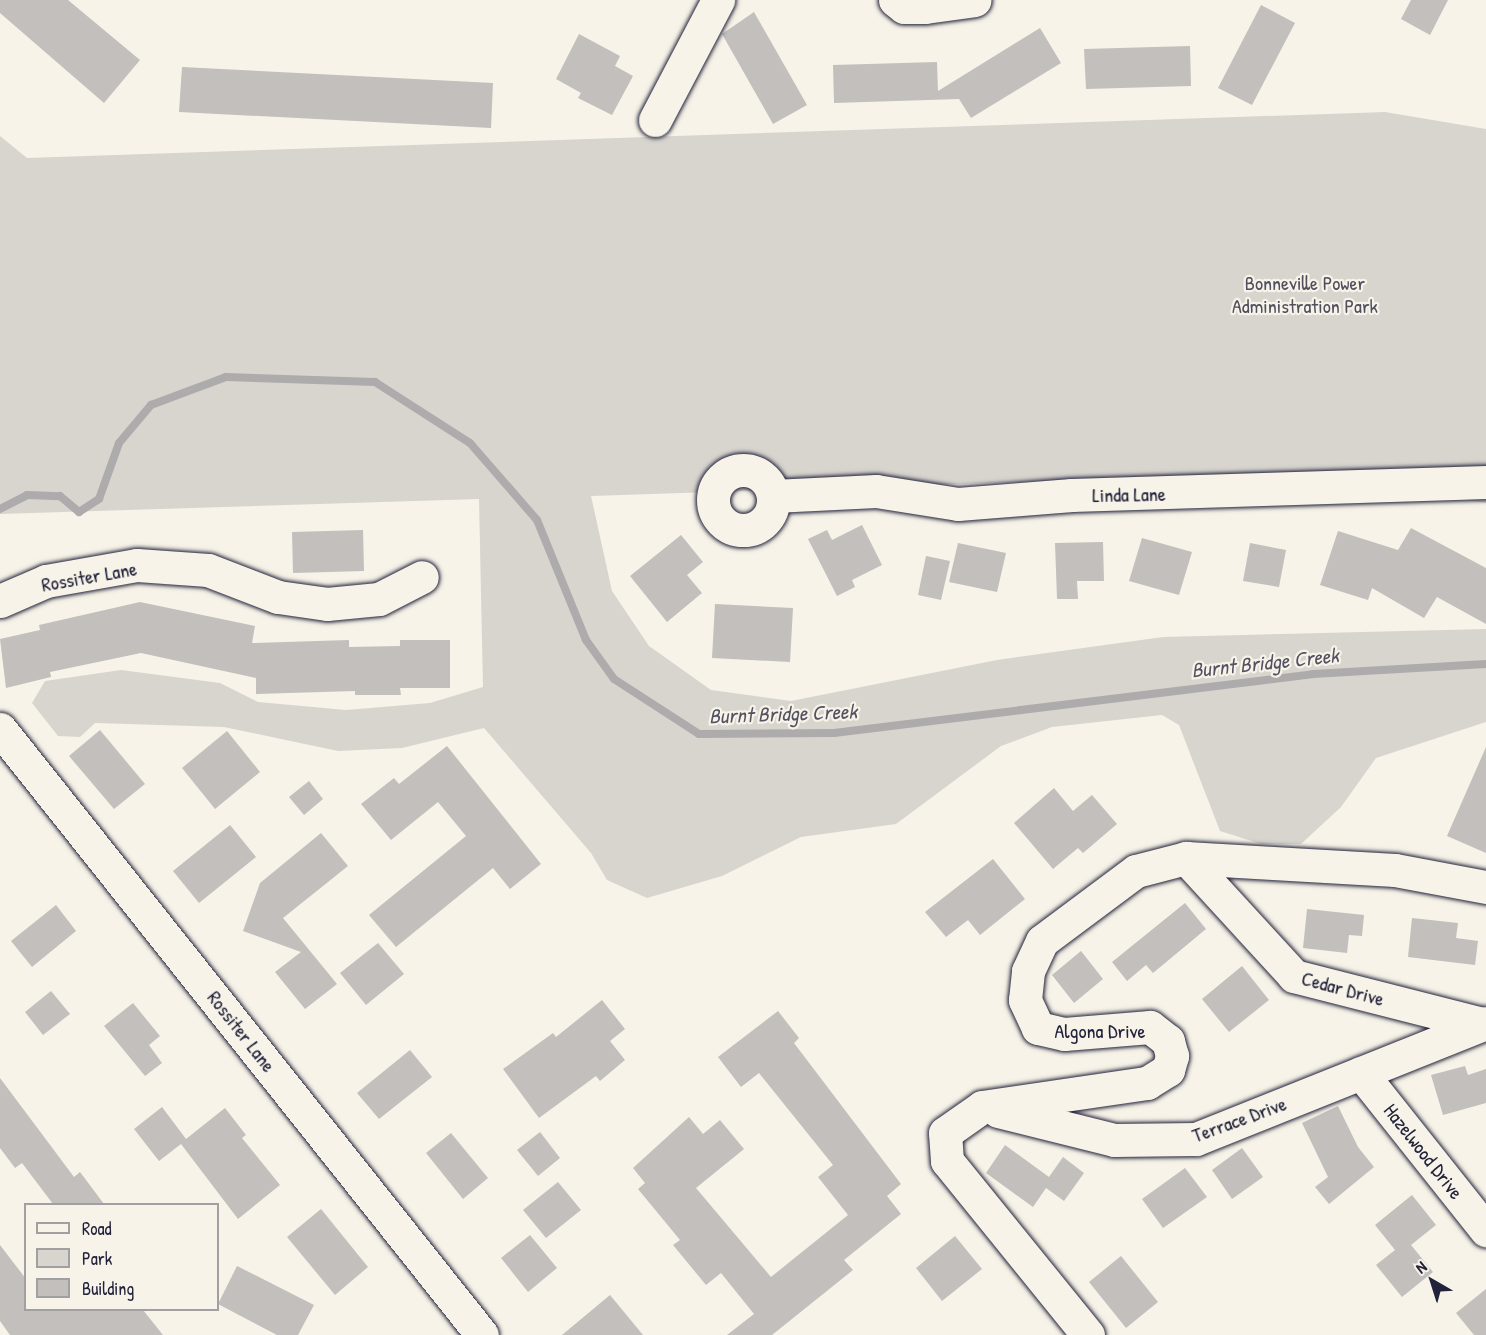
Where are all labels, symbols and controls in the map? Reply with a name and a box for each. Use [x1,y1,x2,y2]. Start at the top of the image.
park label: Bonneville Power Administration Park [1232,271,1378,318]
street label: Linda Lane [1092,481,1166,507]
street label: Rossiter Lane [39,556,139,596]
water label: Burnt Bridge Creek [1190,643,1340,683]
water label: Burnt Bridge Creek [709,699,857,729]
street label: Cedar Drive [1299,965,1387,1011]
street label: Rossiter Lane [203,986,281,1076]
street label: Algona Drive [1054,1018,1146,1042]
street label: Terrace Drive [1189,1091,1289,1147]
street label: Hazelwood Drive [1379,1099,1469,1203]
legend [24,1203,219,1311]
text: Road [82,1216,112,1241]
text: Park [82,1246,112,1271]
north arrow [1402,1251,1462,1311]
text: N [1410,1256,1431,1278]
text: Building [82,1276,134,1301]

